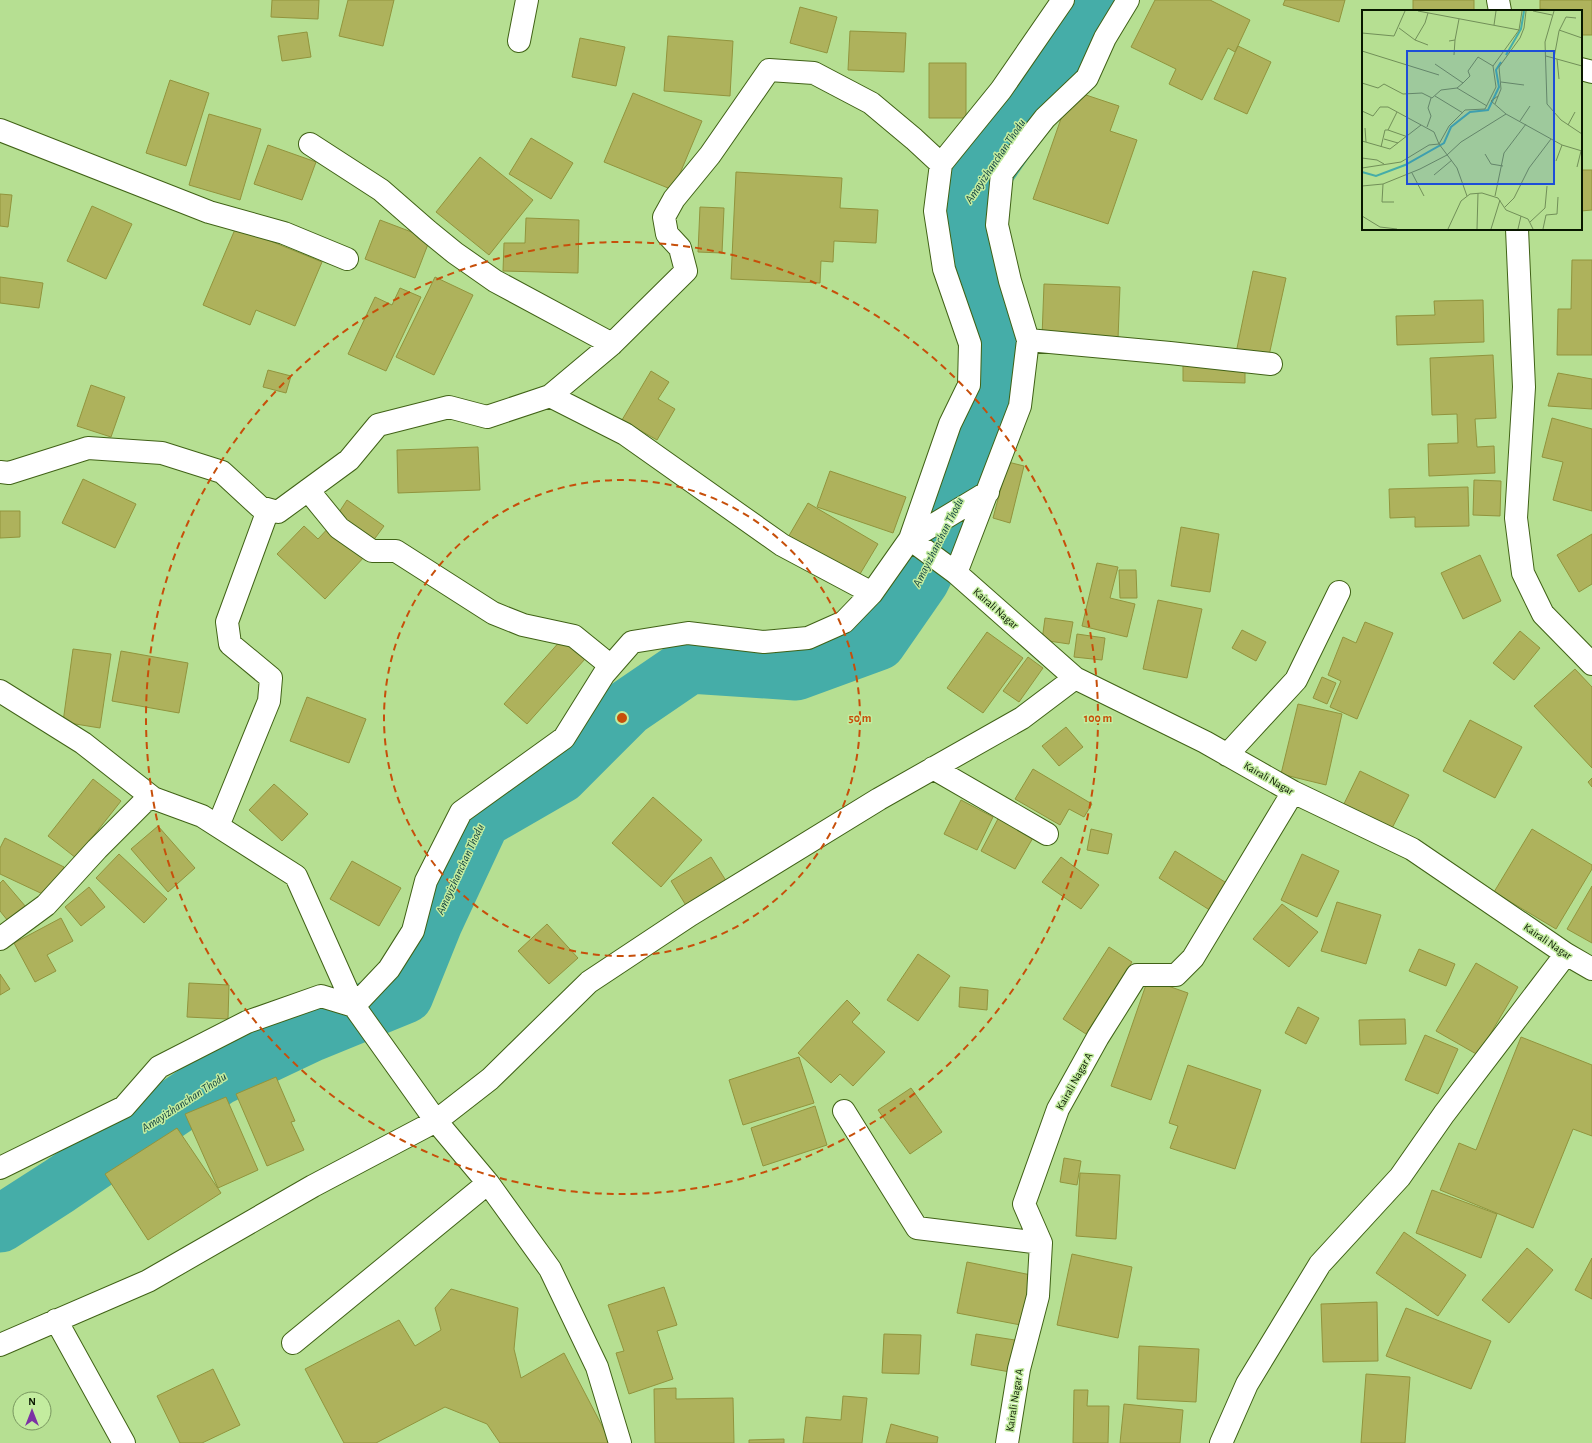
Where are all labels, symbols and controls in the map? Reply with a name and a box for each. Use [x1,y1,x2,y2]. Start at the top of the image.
inset map [1362,10,1582,230]
water label: Amayizhanchan Thodu [962,117,1028,206]
water label: Amayizhanchan Thodu [910,495,966,590]
street label: Kairali Nagar [971,586,1021,631]
centre of rings [615,711,629,725]
text: 50 m [849,712,872,724]
text: 100 m [1084,712,1112,724]
street label: Kairali Nagar [1242,760,1296,797]
water label: Amayizhanchan Thodu [433,822,486,917]
street label: Kairali Nagar [1522,921,1574,962]
street label: Kairali Nagar A [1054,1050,1095,1112]
water label: Amayizhanchan Thodu [139,1070,229,1134]
street label: Kairali Nagar A [1004,1367,1025,1432]
north arrow [12,1391,52,1431]
text: N [28,1396,36,1407]

